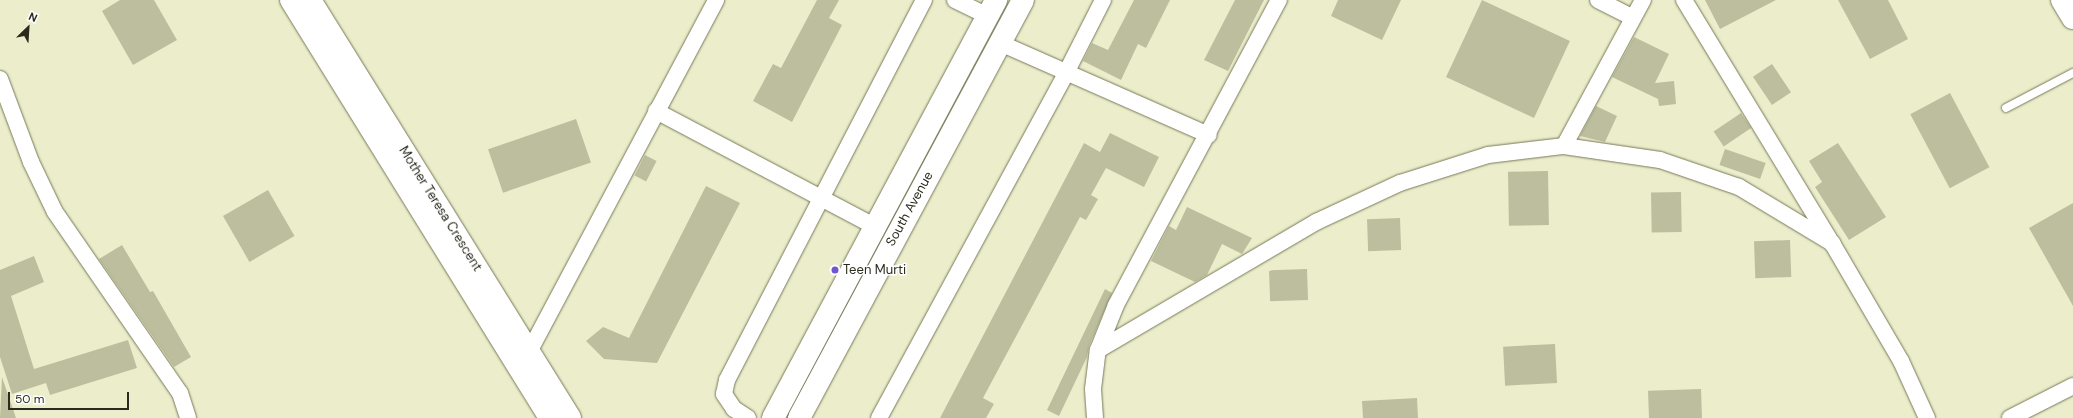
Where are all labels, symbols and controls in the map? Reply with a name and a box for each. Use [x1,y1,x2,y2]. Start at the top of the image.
north arrow [8,8,48,48]
text: N [26,9,40,25]
street label: Mother Teresa Crescent [395,144,485,274]
street label: South Avenue [883,169,937,249]
place label: Teen Murti [843,262,906,278]
marker: Teen Murti [830,265,840,275]
scale bar [10,384,131,410]
text: 50 m [15,391,44,407]

